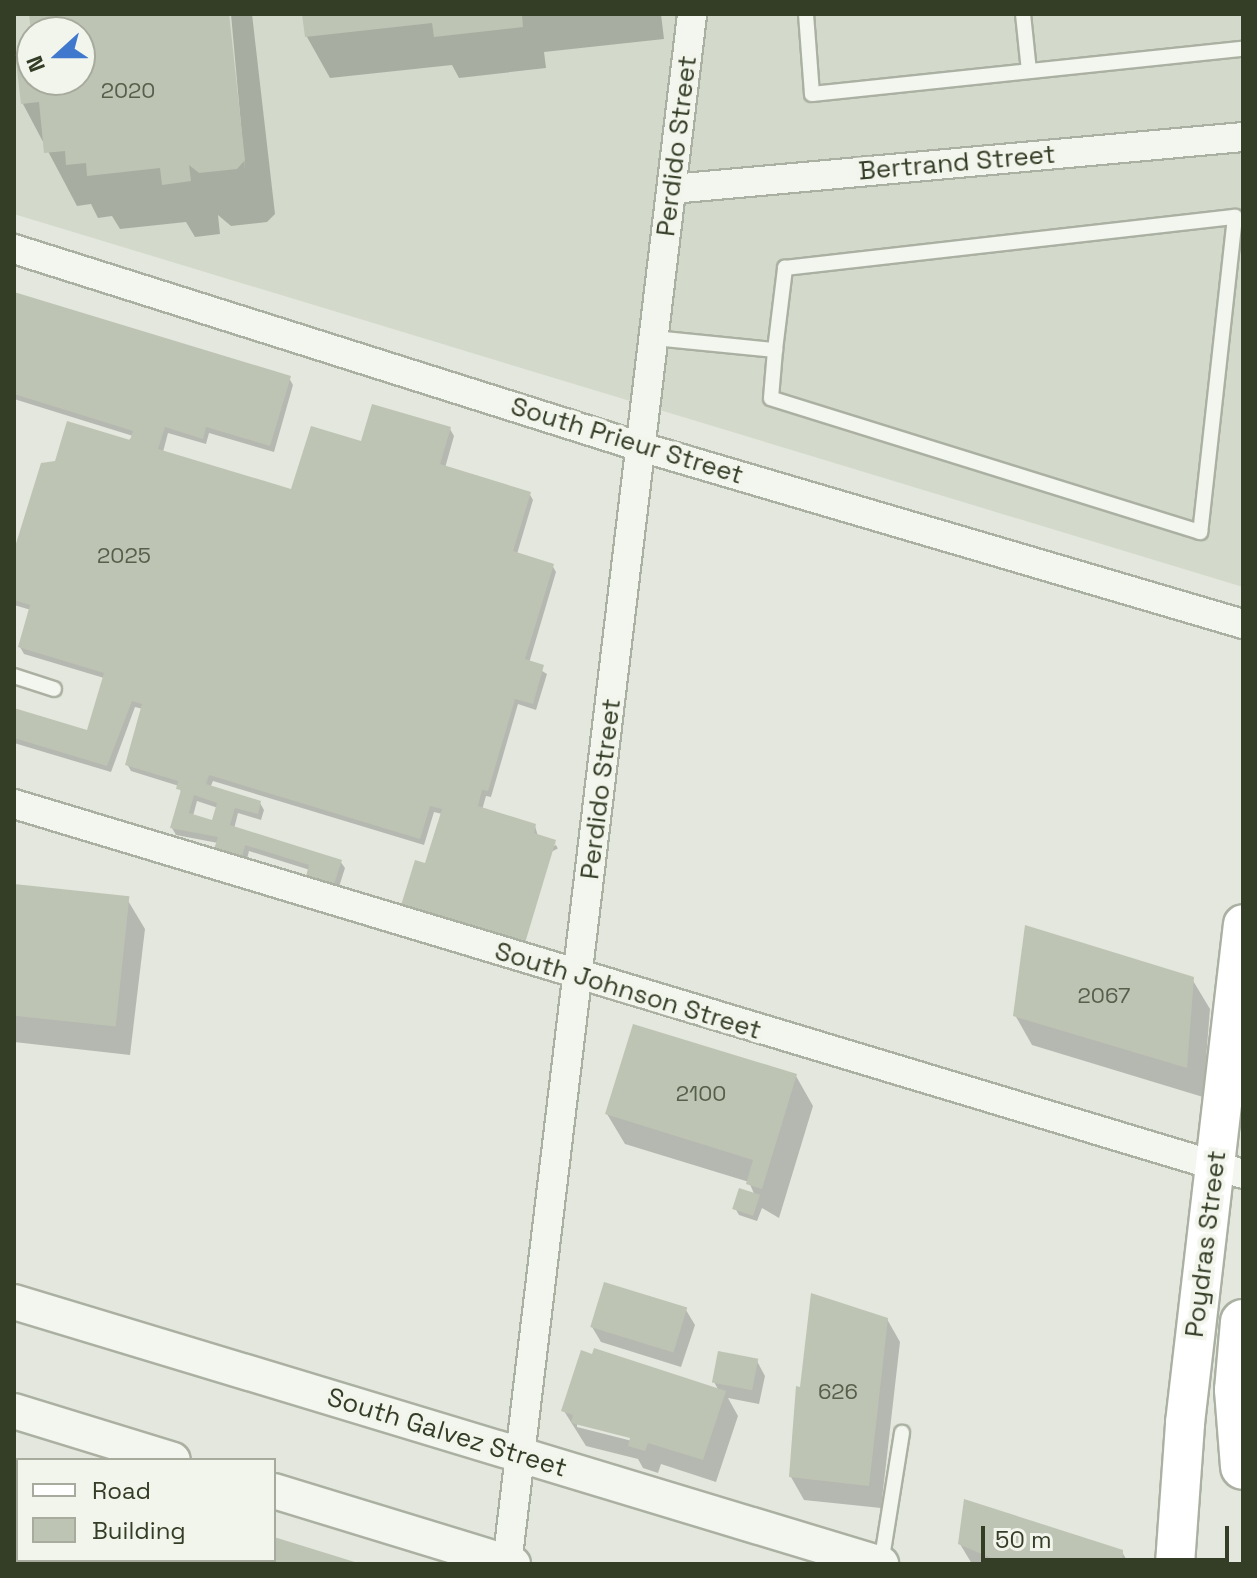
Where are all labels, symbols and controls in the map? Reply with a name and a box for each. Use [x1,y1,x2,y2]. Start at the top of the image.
north arrow [16,16,96,96]
text: N [20,52,51,76]
street label: Perdido Street [650,54,704,238]
house number: 2020 [101,78,155,104]
street label: Bertrand Street [857,139,1057,187]
street label: South Prieur Street [507,391,747,491]
house number: 2025 [97,543,151,569]
street label: Perdido Street [574,697,628,881]
street label: South Johnson Street [491,936,765,1046]
house number: 2067 [1078,983,1130,1009]
house number: 2100 [676,1081,726,1107]
street label: Poydras Street [1179,1149,1233,1339]
house number: 626 [818,1379,858,1405]
street label: South Galvez Street [323,1382,571,1484]
legend [16,1458,276,1562]
text: Road [92,1475,151,1506]
scale bar [985,1510,1233,1560]
text: Building [92,1515,186,1546]
text: 50 m [995,1524,1052,1555]

